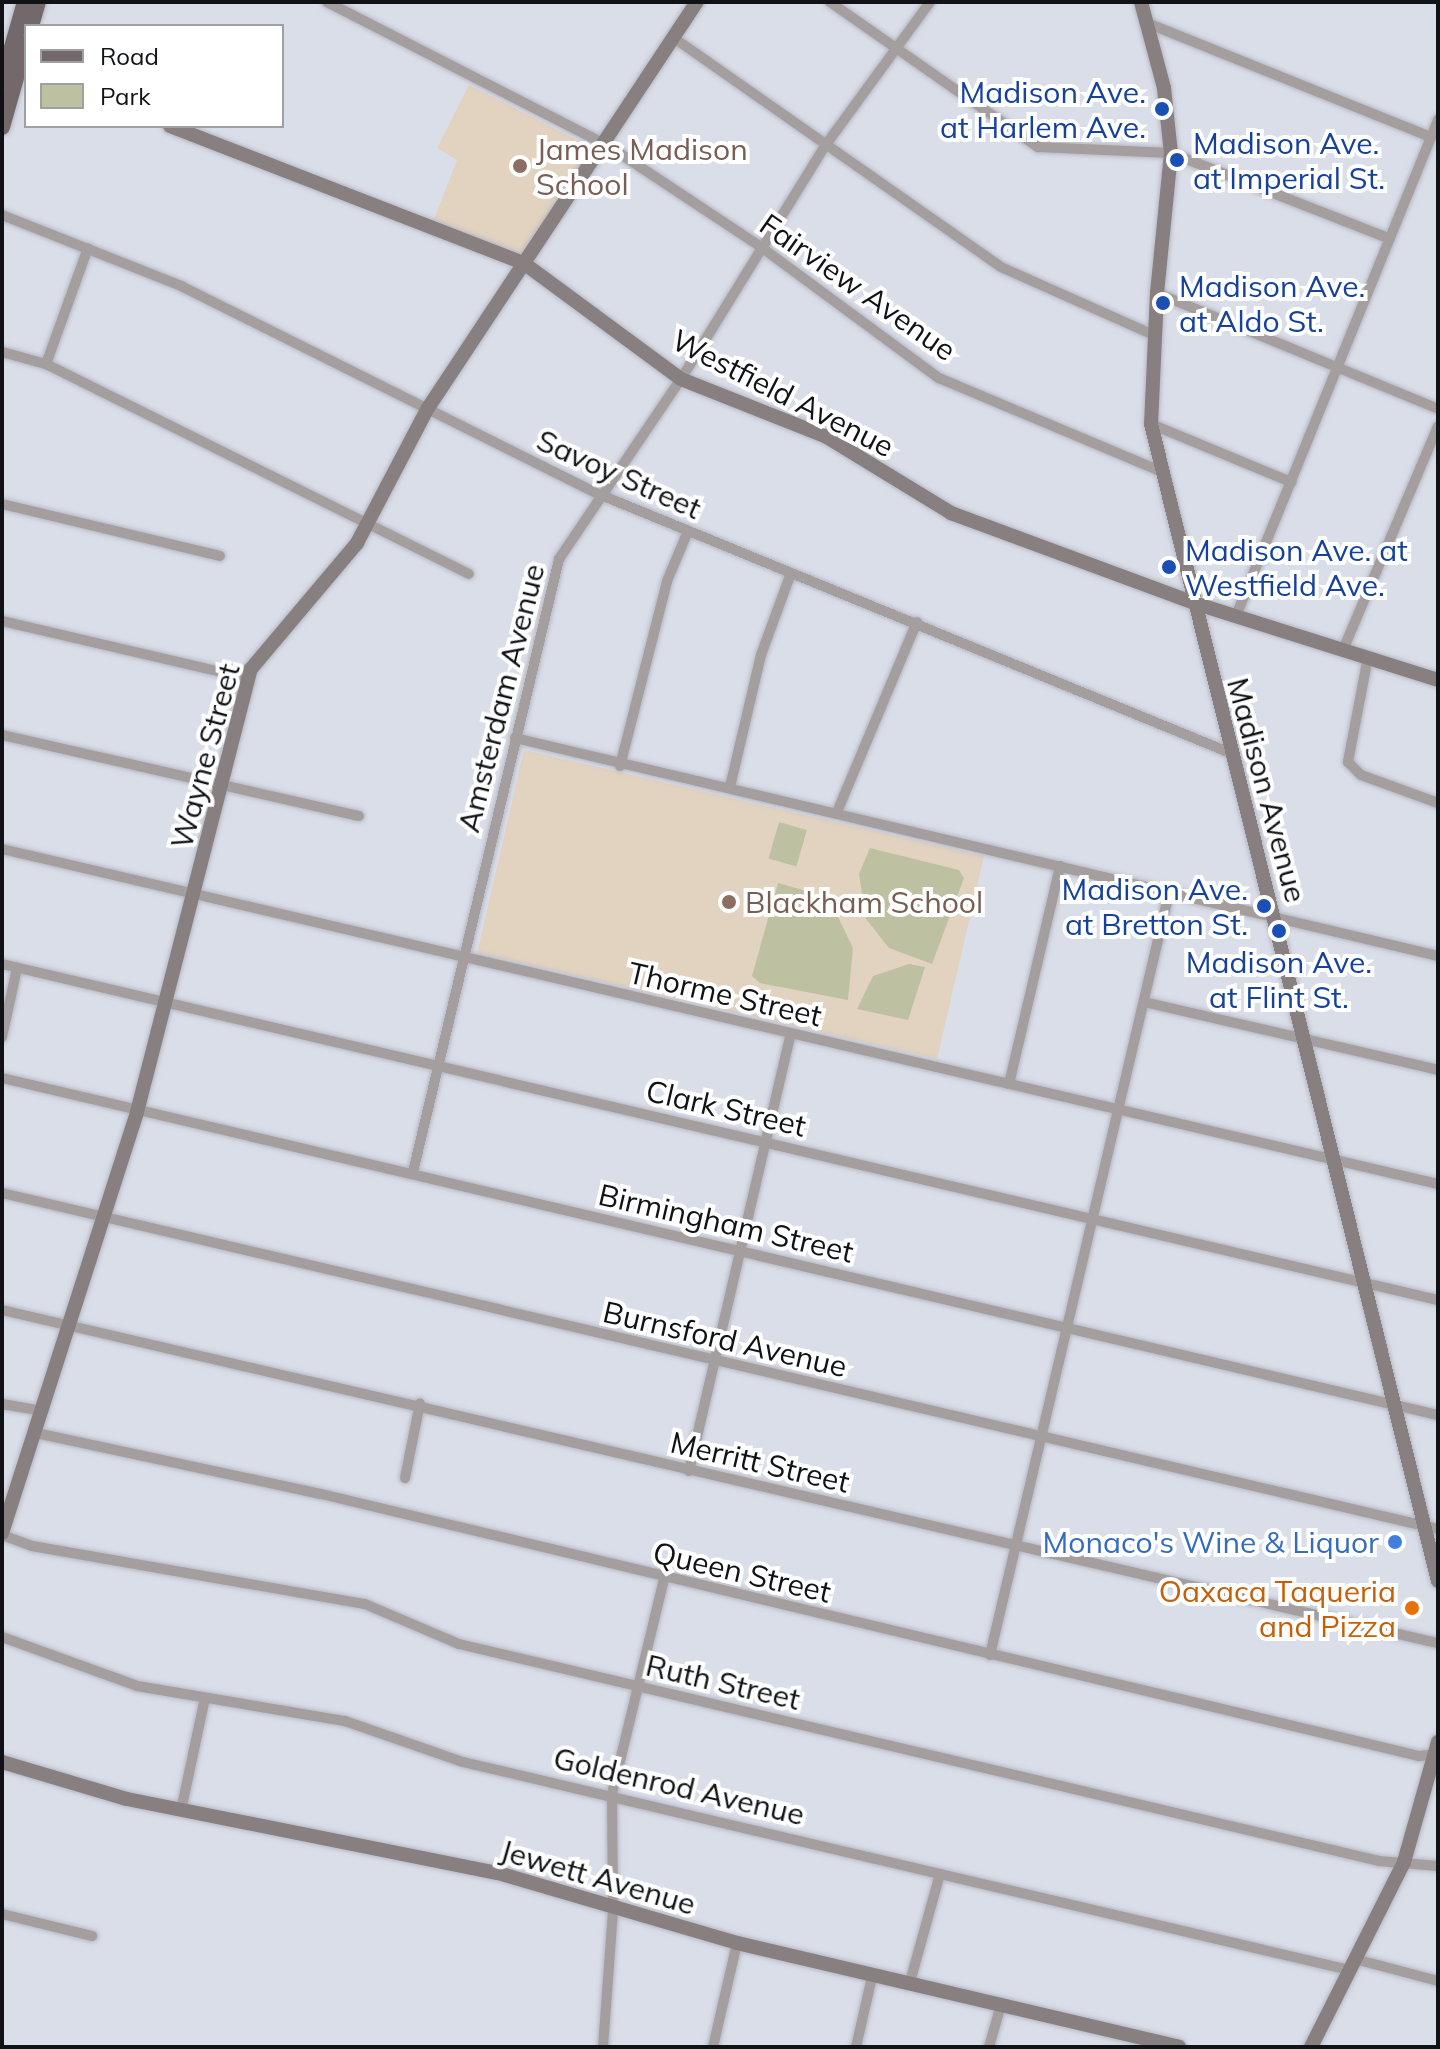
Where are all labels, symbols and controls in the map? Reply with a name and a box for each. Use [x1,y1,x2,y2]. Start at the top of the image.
legend [24,24,284,128]
text: Road [100,41,159,71]
place label: Madison Ave. at Harlem Ave. [940,74,1146,144]
text: Park [100,81,151,111]
marker: Madison Ave. at Harlem Ave. [1153,100,1171,118]
place label: Madison Ave. at Imperial St. [1193,125,1385,196]
place label: James Madison School [536,131,748,202]
marker: Madison Ave. at Imperial St. [1168,151,1186,169]
marker: James Madison School [511,157,529,175]
street label: Fairview Avenue [753,206,963,368]
place label: Madison Ave. at Aldo St. [1179,268,1365,338]
marker: Madison Ave. at Aldo St. [1154,294,1172,312]
street label: Westfield Avenue [666,322,900,464]
street label: Savoy Street [531,422,707,526]
place label: Madison Ave. at Westfield Ave. [1185,532,1408,602]
marker: Madison Ave. at Westfield Ave. [1160,558,1178,576]
street label: Amsterdam Avenue [450,560,552,836]
street label: Wayne Street [163,660,247,852]
street label: Madison Avenue [1220,674,1314,906]
place label: Madison Ave. at Bretton St. [1062,871,1248,942]
place label: Blackham School [745,884,983,920]
marker: Blackham School [720,893,738,911]
marker: Madison Ave. at Bretton St. [1255,897,1273,915]
marker: Madison Ave. at Flint St. [1270,922,1288,940]
place label: Madison Ave. at Flint St. [1186,944,1372,1014]
street label: Thorme Street [625,954,825,1034]
street label: Clark Street [643,1072,809,1144]
street label: Birmingham Street [595,1176,857,1270]
street label: Burnsford Avenue [600,1293,850,1385]
street label: Merritt Street [667,1424,853,1500]
place label: Monaco's Wine & Liquor [1043,1524,1379,1560]
marker: Monaco's Wine & Liquor [1386,1533,1404,1551]
street label: Queen Street [650,1534,834,1610]
place label: Oaxaca Taqueria and Pizza [1159,1573,1396,1644]
marker: Oaxaca Taqueria and Pizza [1403,1599,1421,1617]
street label: Ruth Street [642,1647,804,1717]
street label: Goldenrod Avenue [550,1740,808,1832]
street label: Jewett Avenue [496,1832,700,1922]

